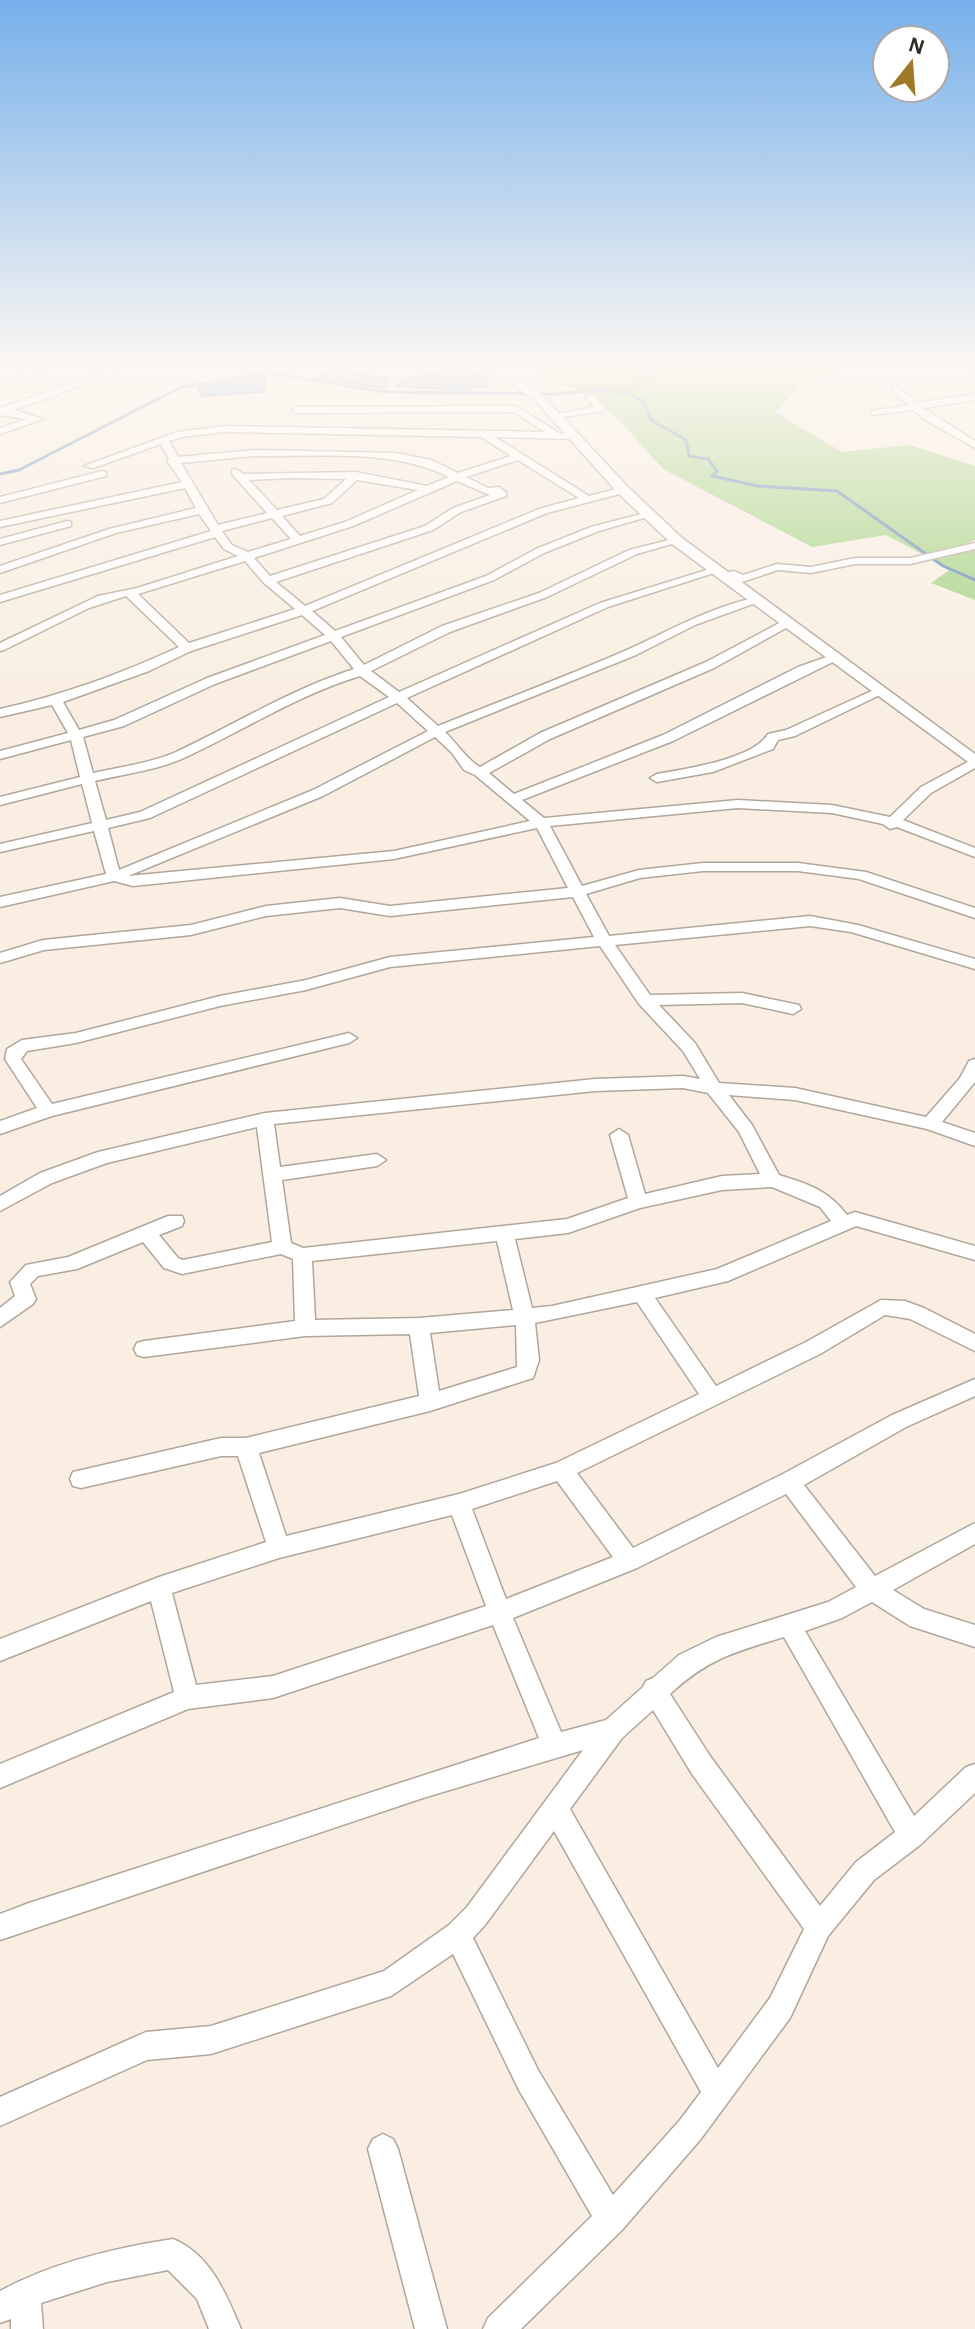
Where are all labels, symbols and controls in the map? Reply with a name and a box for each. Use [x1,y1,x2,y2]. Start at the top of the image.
north arrow [871,24,951,104]
text: N [906,33,927,59]

